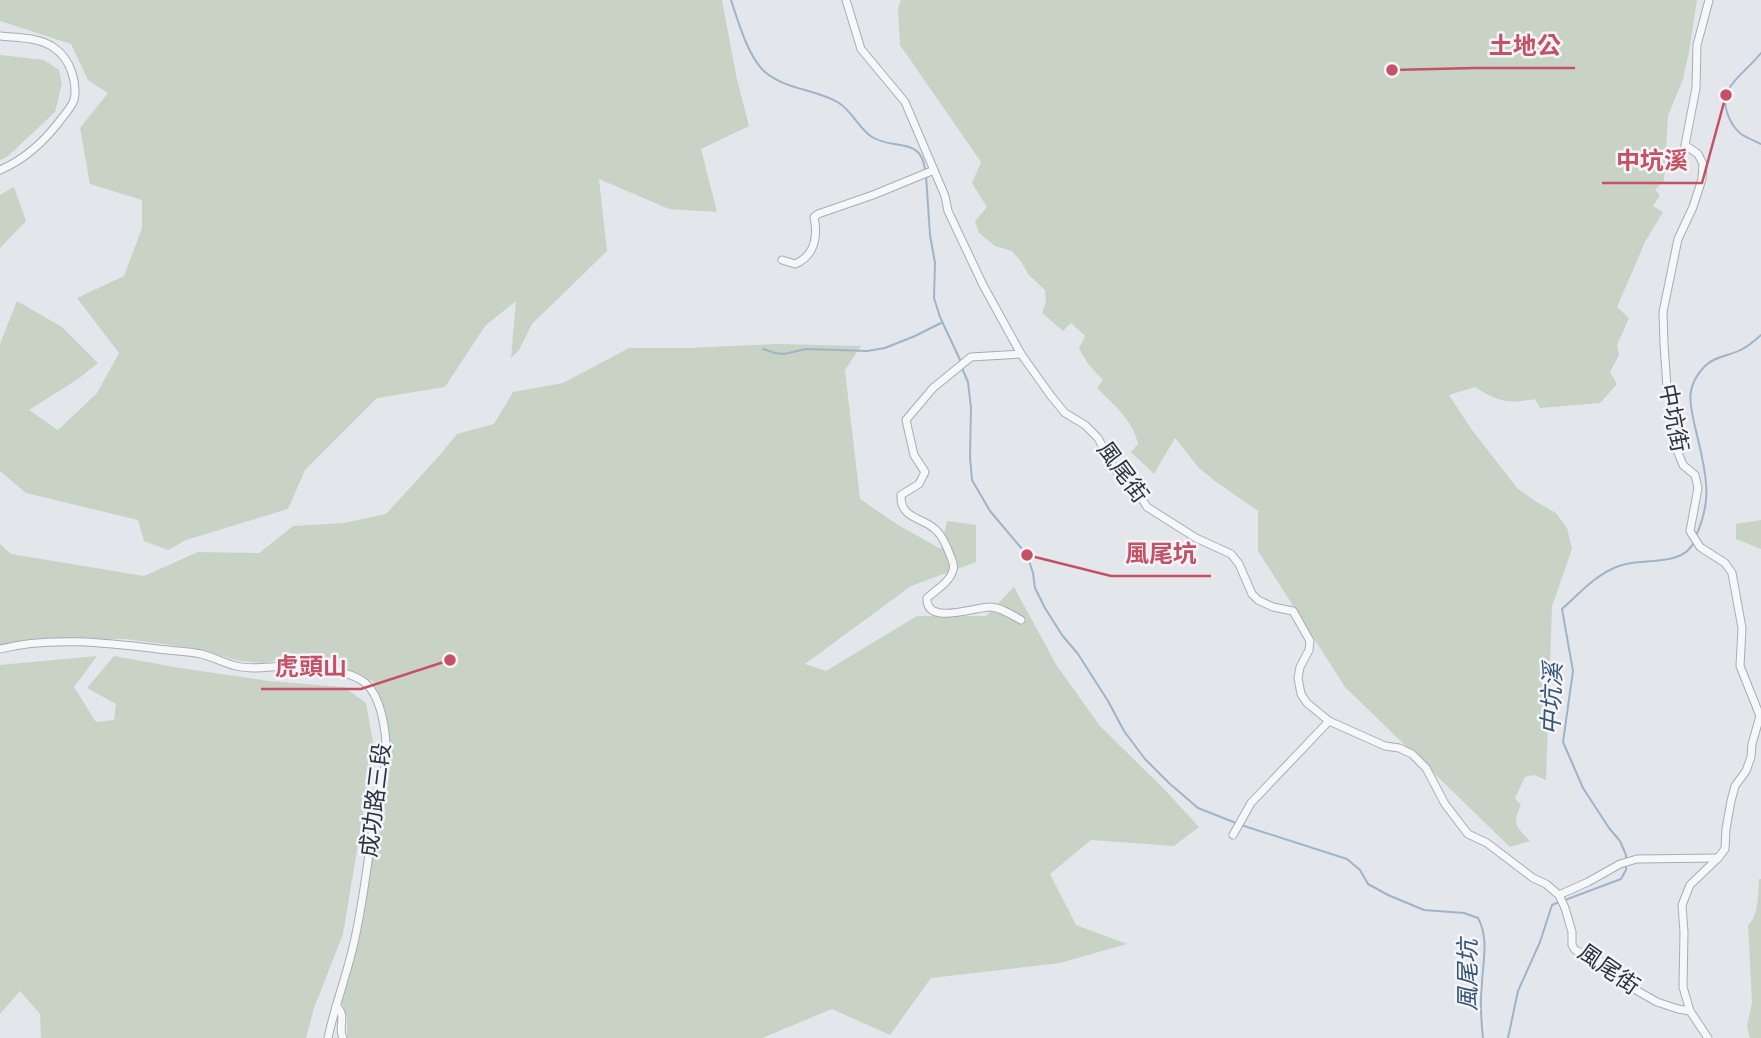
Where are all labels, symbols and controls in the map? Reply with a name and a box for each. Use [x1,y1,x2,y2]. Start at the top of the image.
callout: 土地公 [1475,23,1575,68]
text: 土地公 [1489,33,1561,63]
callout: 中坑溪 [1602,138,1702,183]
text: 中坑溪 [1616,148,1688,178]
street label: 中坑街 [1651,382,1692,455]
street label: 風尾街 [1089,437,1153,510]
callout: 風尾坑 [1111,531,1211,576]
text: 風尾坑 [1125,541,1197,571]
callout: 虎頭山 [261,644,361,689]
text: 虎頭山 [275,654,347,684]
water label: 中坑溪 [1538,660,1570,736]
street label: 成功路三段 [356,741,399,859]
water label: 風尾坑 [1455,936,1485,1011]
street label: 風尾街 [1571,939,1644,1003]

